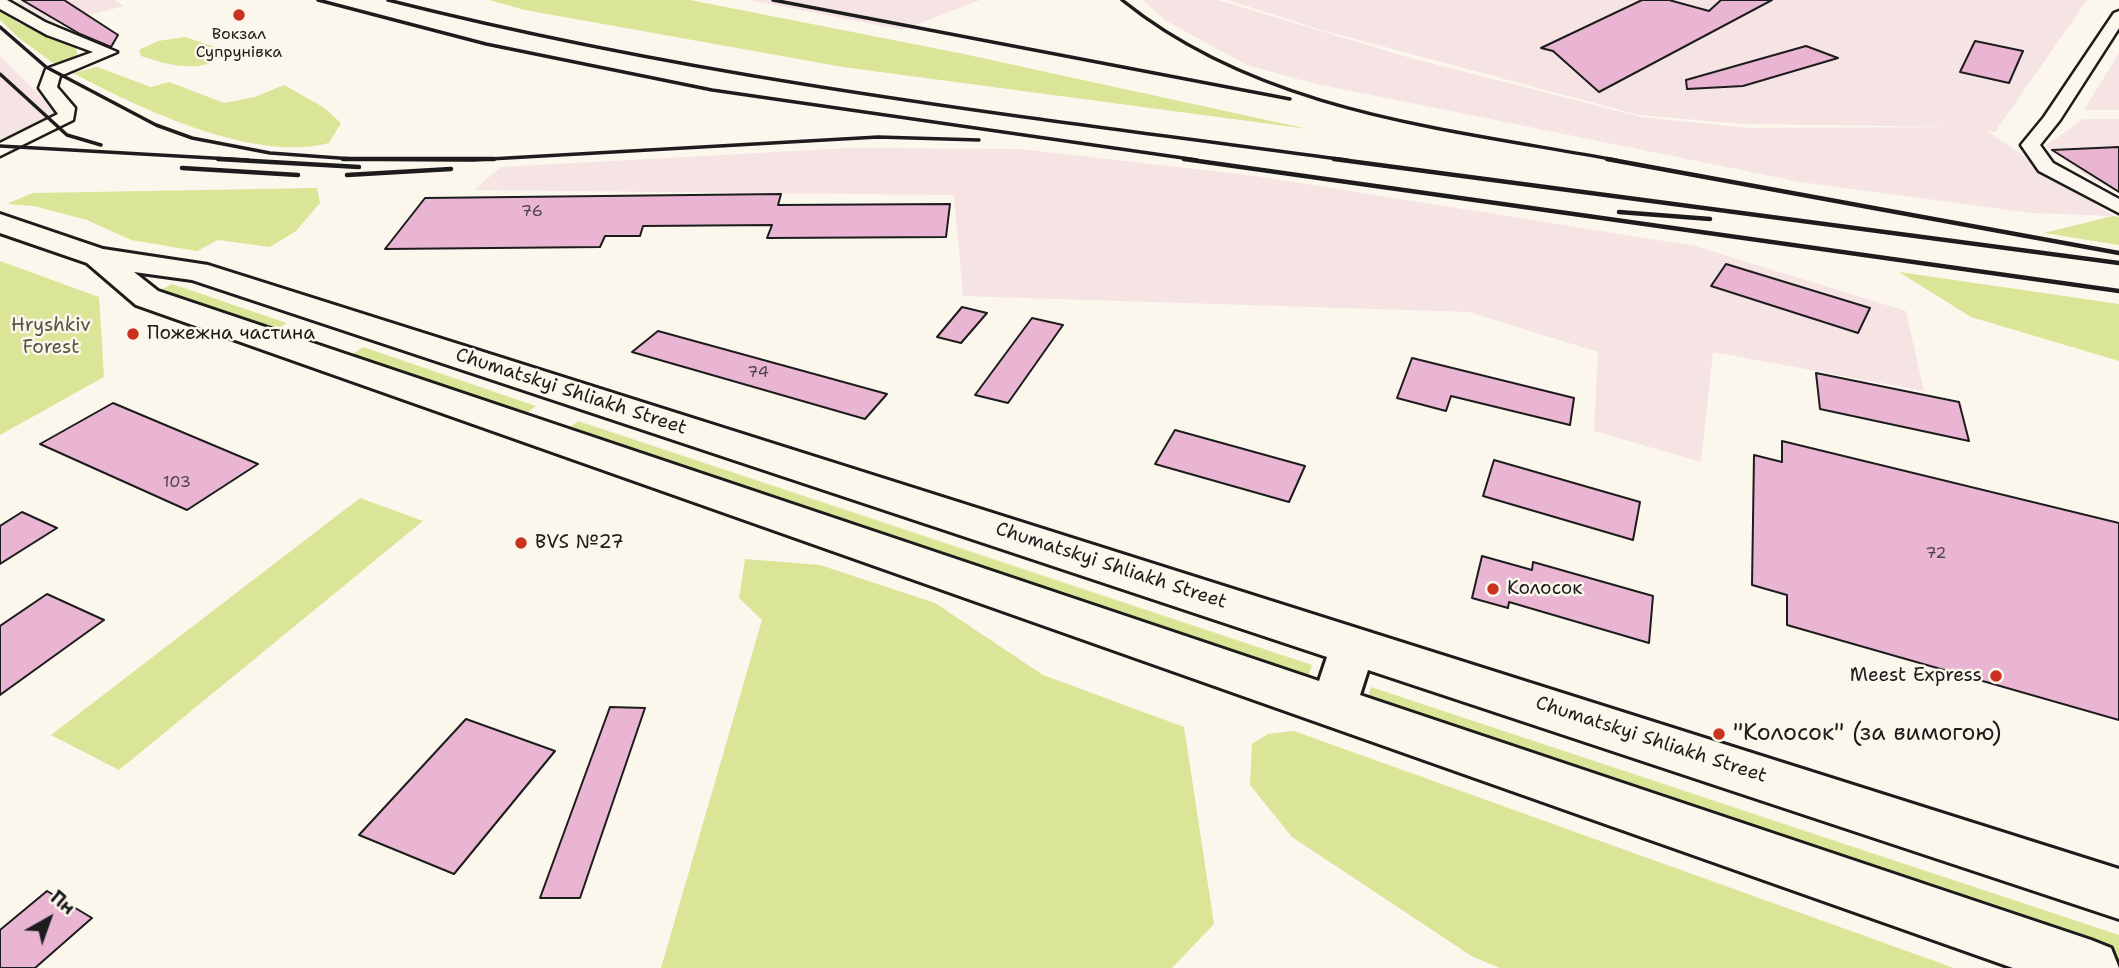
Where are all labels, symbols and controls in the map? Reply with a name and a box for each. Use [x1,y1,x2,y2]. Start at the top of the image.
marker: Вокзал Супрунівка [231,7,247,23]
place label: Вокзал Супрунівка [196,25,282,63]
house number: 76 [521,202,543,222]
park label: Hryshkiv Forest [11,315,91,359]
place label: Пожежна частина [147,323,315,345]
marker: Пожежна частина [125,326,141,342]
street label: Chumatskyi Shliakh Street [453,344,689,440]
house number: 74 [747,363,769,383]
house number: 103 [163,473,191,493]
street label: Chumatskyi Shliakh Street [993,518,1229,614]
place label: BVS №27 [535,532,624,554]
marker: BVS №27 [513,535,529,551]
house number: 72 [1925,544,1947,564]
place label: Колосок [1507,578,1582,600]
marker: Колосок [1485,581,1501,597]
place label: Meest Express [1850,665,1982,687]
marker: Meest Express [1988,668,2004,684]
street label: Chumatskyi Shliakh Street [1533,692,1769,788]
place label: "Колосок" (за вимогою) [1733,720,2001,748]
marker: "Колосок" (за вимогою) [1711,726,1727,742]
north arrow [14,884,84,954]
text: Пн [45,885,80,920]

